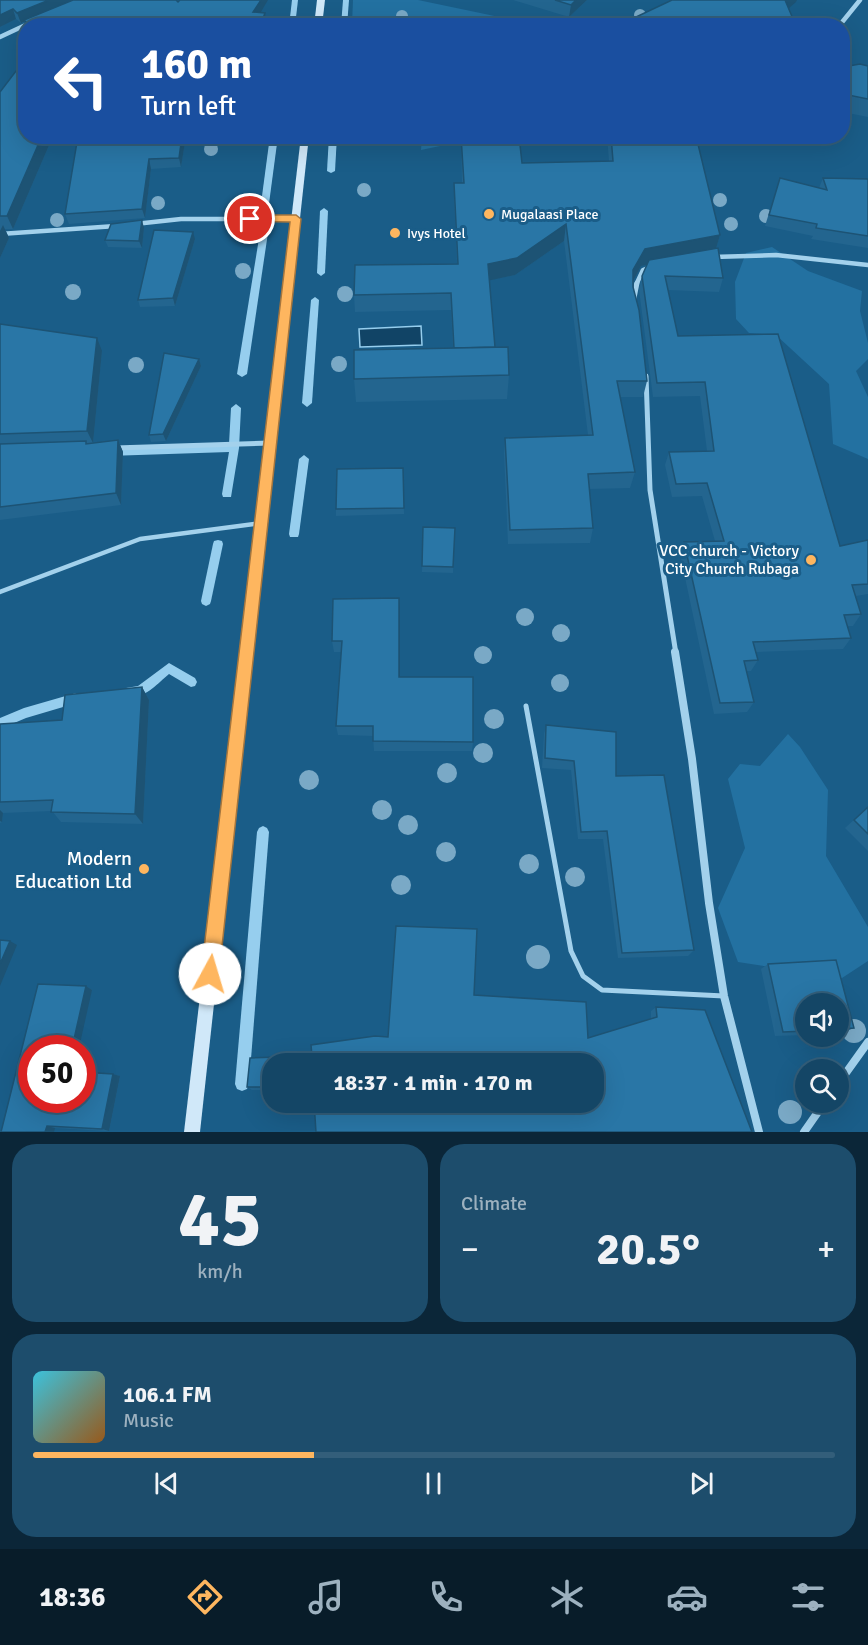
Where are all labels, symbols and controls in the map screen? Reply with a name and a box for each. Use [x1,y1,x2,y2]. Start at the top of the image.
text: 160 m [141,39,252,90]
icon: left [42,42,120,120]
text: Turn left [141,90,236,123]
pin [224,193,275,244]
icon: arrive [233,202,266,235]
place label: Mugalaasi Place [501,206,598,223]
marker: Mugalaasi Place [482,207,496,221]
place label: Ivys Hotel [407,225,466,242]
marker: Ivys Hotel [388,226,402,240]
place label: VCC church - Victory City Church Rubaga [659,541,800,579]
marker: VCC church - Victory City Church Rubaga [804,553,818,567]
place label: Modern Education Ltd [15,846,132,894]
marker: Modern Education Ltd [137,862,151,876]
position arrow [178,942,242,1006]
map controls [795,993,849,1113]
button: sound [795,993,849,1047]
speed limit sign: 50 [18,1035,96,1113]
button: search [795,1059,849,1113]
text: 18:37 · 1 min · 170 m [333,1069,533,1096]
text: 45 [178,1172,262,1268]
text: Climate [461,1191,527,1216]
text: 20.5° [596,1222,700,1277]
text: − [461,1229,479,1270]
text: + [817,1229,835,1270]
text: km/h [197,1259,243,1284]
text: 106.1 FM [123,1381,212,1408]
text: Music [123,1408,174,1433]
icon: previous [150,1467,183,1500]
icon: pause [417,1467,450,1500]
icon: next [685,1467,718,1500]
icon: directions [184,1576,226,1618]
icon: music [305,1576,347,1618]
icon: phone [425,1576,467,1618]
icon: climate [546,1576,588,1618]
icon: car [666,1576,708,1618]
icon: filters [787,1576,829,1618]
text: 18:36 [39,1581,106,1614]

